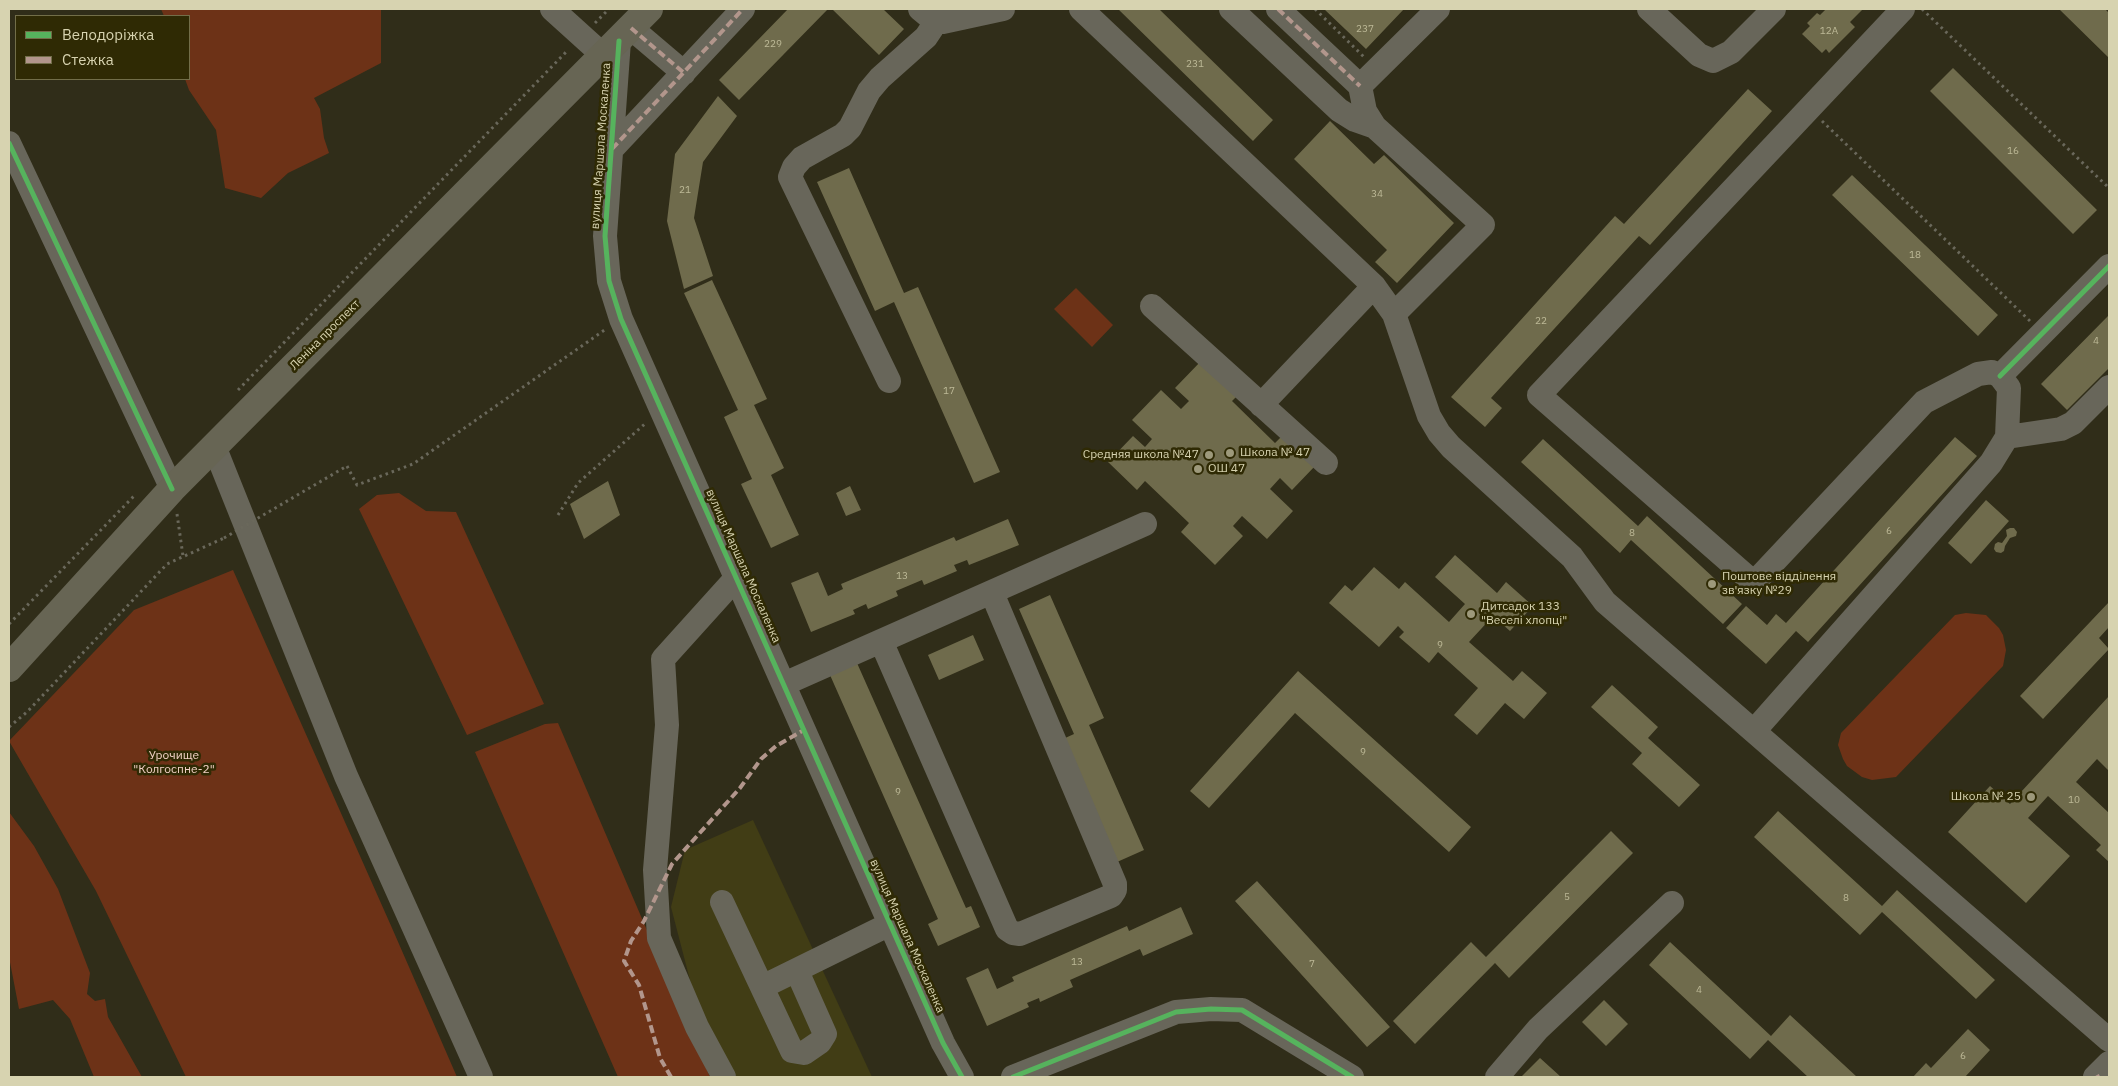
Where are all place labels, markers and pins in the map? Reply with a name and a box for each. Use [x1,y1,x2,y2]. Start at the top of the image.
place label: Школа № 47 [1240,446,1310,460]
marker: Школа № 47 [1224,447,1236,459]
place label: Средняя школа №47 [1083,448,1199,462]
marker: Средняя школа №47 [1203,449,1215,461]
place label: ОШ 47 [1208,462,1245,476]
marker: ОШ 47 [1192,463,1204,475]
place label: Поштове відділення зв'язку №29 [1722,570,1836,598]
marker: Поштове відділення зв'язку №29 [1706,578,1718,590]
place label: Дитсадок 133 "Веселі хлопці" [1481,600,1567,628]
marker: Дитсадок 133 "Веселі хлопці" [1465,608,1477,620]
place label: Школа № 25 [1951,790,2021,804]
marker: Школа № 25 [2025,791,2037,803]

